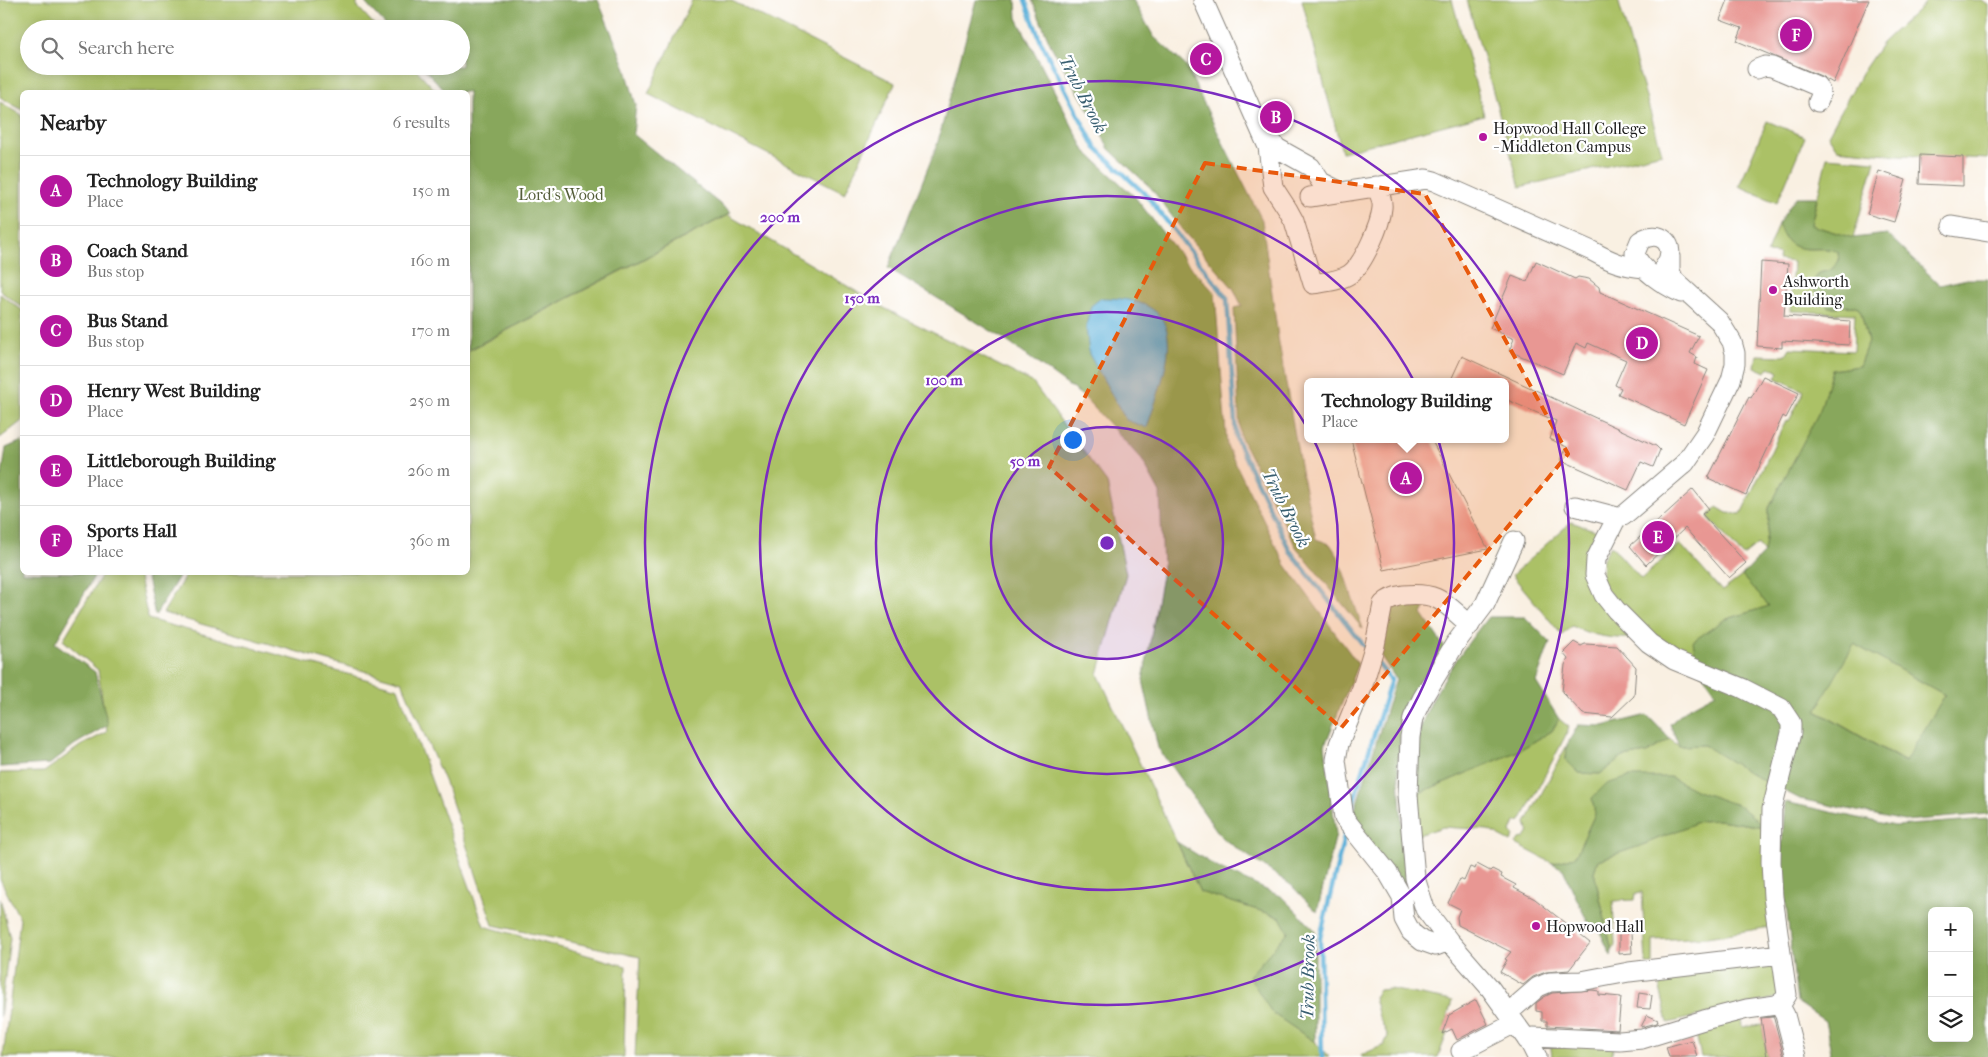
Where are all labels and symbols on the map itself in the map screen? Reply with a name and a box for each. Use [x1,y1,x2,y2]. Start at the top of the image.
pin: F [1780,16,1812,54]
pin: C [1190,40,1222,78]
water label: Trub Brook [1054,51,1111,137]
pin: B [1260,98,1292,136]
place label: Hopwood Hall College - Middleton Campus [1493,119,1646,156]
marker: Hopwood Hall College - Middleton Campus [1477,131,1489,143]
park label: Lord's Wood [518,185,604,204]
text: 200 m [760,208,800,226]
place label: Ashworth Building [1782,272,1849,309]
marker: Ashworth Building [1767,284,1779,296]
text: 150 m [844,289,880,307]
pin: D [1626,324,1658,362]
text: 100 m [925,371,963,389]
your location [1060,427,1086,453]
text: 50 m [1010,452,1041,470]
pin: A [1390,459,1422,497]
water label: Trub Brook [1257,465,1314,551]
pin: E [1642,518,1674,556]
centre of rings [1098,534,1116,552]
place label: Hopwood Hall [1546,917,1644,936]
marker: Hopwood Hall [1530,920,1542,932]
water label: Trub Brook [1297,934,1320,1020]

